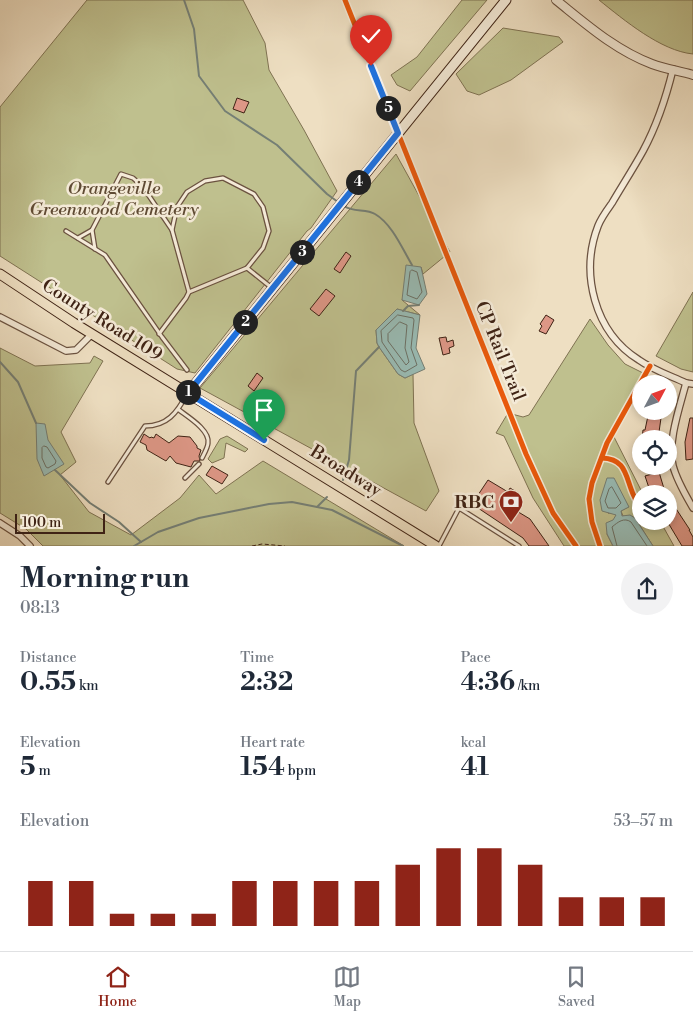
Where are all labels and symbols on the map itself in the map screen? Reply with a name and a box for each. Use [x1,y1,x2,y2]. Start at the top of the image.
pin [350,15,392,66]
pin: 5 [376,96,400,120]
pin: 4 [346,170,370,194]
park label: Orangeville Greenwood Cemetery [29,177,199,221]
pin: 3 [290,240,314,264]
street label: County Road 109 [37,274,167,366]
street label: CP Rail Trail [470,298,531,405]
pin: 2 [232,310,258,334]
north arrow [632,375,678,420]
pin: 1 [176,380,200,404]
pin [243,389,285,440]
street label: Broadway [305,439,386,502]
bank icon: RBC [498,489,524,523]
place label: RBC [454,491,494,514]
scale bar [15,511,105,534]

